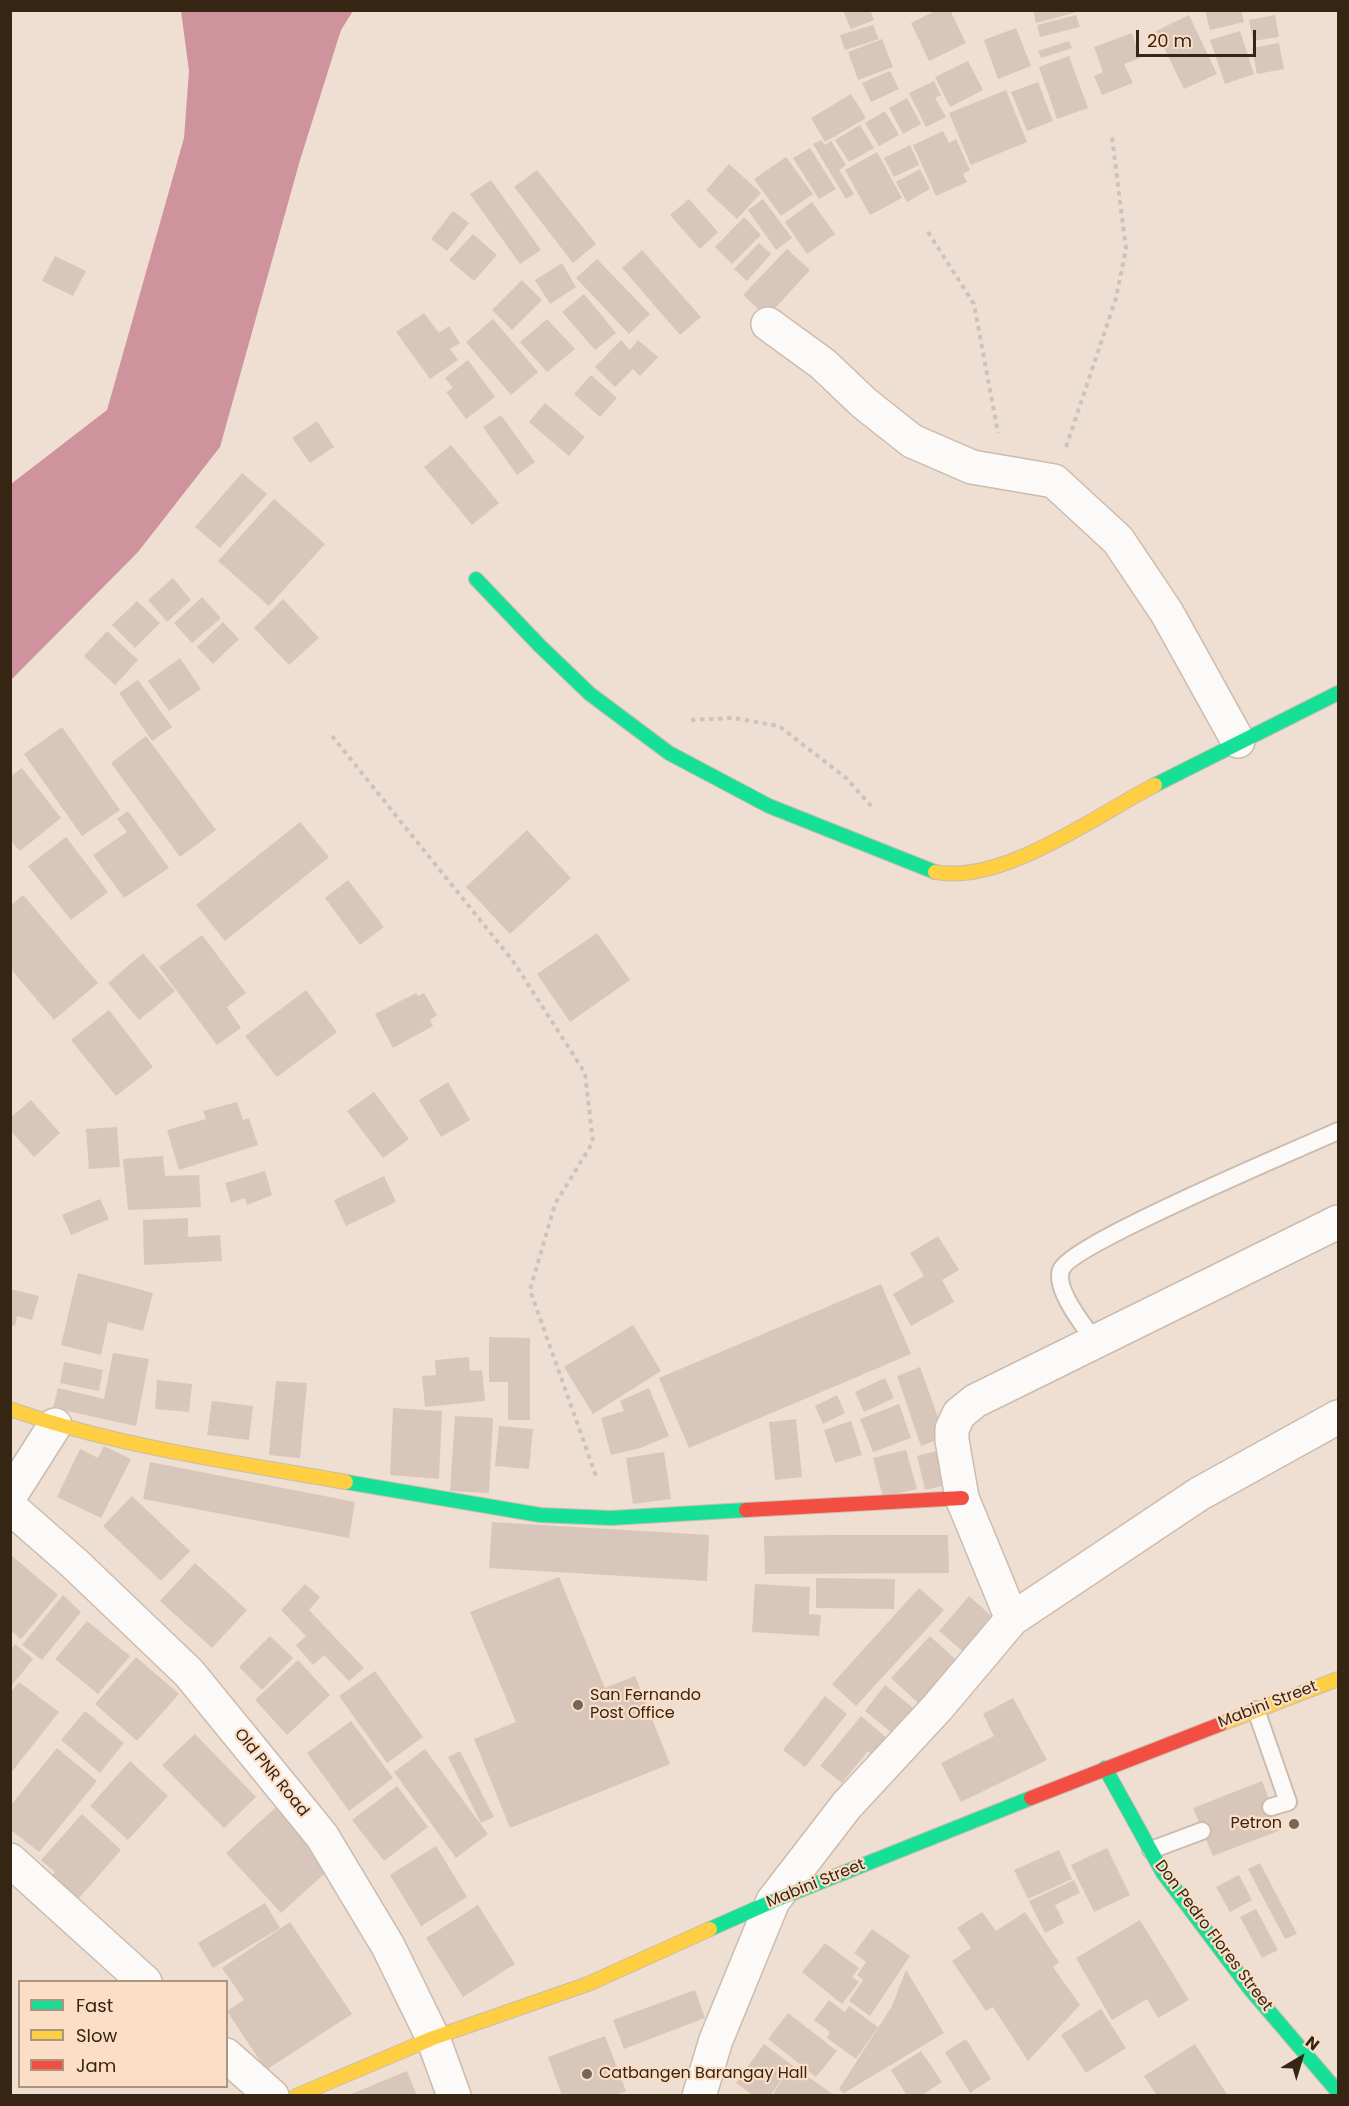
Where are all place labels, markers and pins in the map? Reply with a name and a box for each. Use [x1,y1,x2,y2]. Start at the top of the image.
place label: San Fernando Post Office [590,1686,701,1724]
marker: San Fernando Post Office [571,1698,585,1712]
place label: Petron [1231,1814,1282,1834]
marker: Petron [1287,1817,1301,1831]
place label: Catbangen Barangay Hall [599,2064,807,2084]
marker: Catbangen Barangay Hall [580,2067,594,2081]

